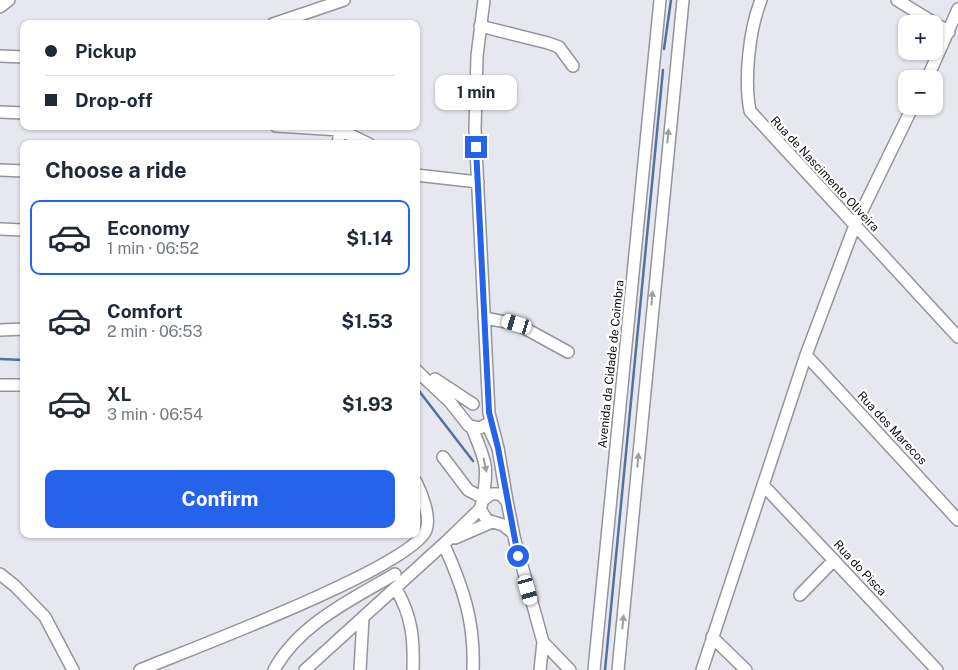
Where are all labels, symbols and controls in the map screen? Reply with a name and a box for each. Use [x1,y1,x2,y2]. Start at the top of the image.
map controls [898,15,943,115]
button: + [898,15,943,60]
text: Pickup [75,40,137,62]
button: − [898,70,943,115]
callout: 1 min [435,74,517,110]
text: 1 min [457,83,495,102]
text: Drop-off [75,89,152,111]
street label: Rua de Nascimento Oliveira [768,113,882,235]
one-way arrow [664,128,672,144]
route end [465,136,487,158]
text: Choose a ride [45,157,187,183]
icon: car [47,215,92,260]
text: Economy [107,217,190,239]
text: $1.14 [346,227,393,249]
text: 1 min · 06:52 [107,239,199,258]
street label: Avenida da Cidade de Coimbra [595,279,627,449]
one-way arrow [649,290,657,306]
icon: car [47,298,92,343]
text: Comfort [107,300,183,322]
text: $1.53 [341,310,393,332]
car [500,312,533,336]
text: 2 min · 06:53 [107,322,203,341]
icon: car [47,381,92,426]
text: XL [107,383,132,405]
street label: Rua dos Marecos [854,388,930,468]
text: $1.93 [342,393,393,415]
text: 3 min · 06:54 [107,405,203,424]
one-way arrow [634,451,642,467]
one-way arrow [482,458,490,474]
button: Confirm [45,470,395,528]
street label: Rua do Pisca [831,537,889,599]
route start [507,545,529,567]
car [516,574,539,606]
one-way arrow [619,613,627,629]

